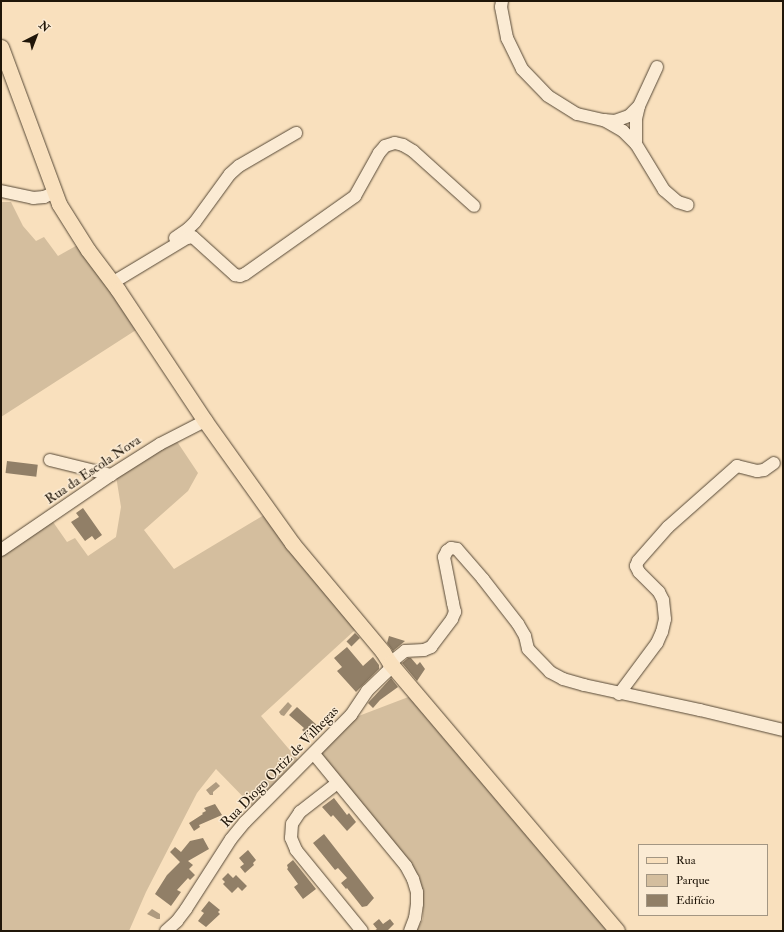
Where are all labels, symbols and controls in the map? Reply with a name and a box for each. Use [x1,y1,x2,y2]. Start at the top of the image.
north arrow [16,16,56,56]
text: N [36,19,52,35]
street label: Rua da Escola Nova [42,432,144,508]
street label: Rua Diogo Ortiz de Vilhegas [218,703,342,831]
legend [638,844,768,916]
text: Rua [676,853,696,868]
text: Parque [676,873,710,888]
text: Edifício [676,893,715,908]

